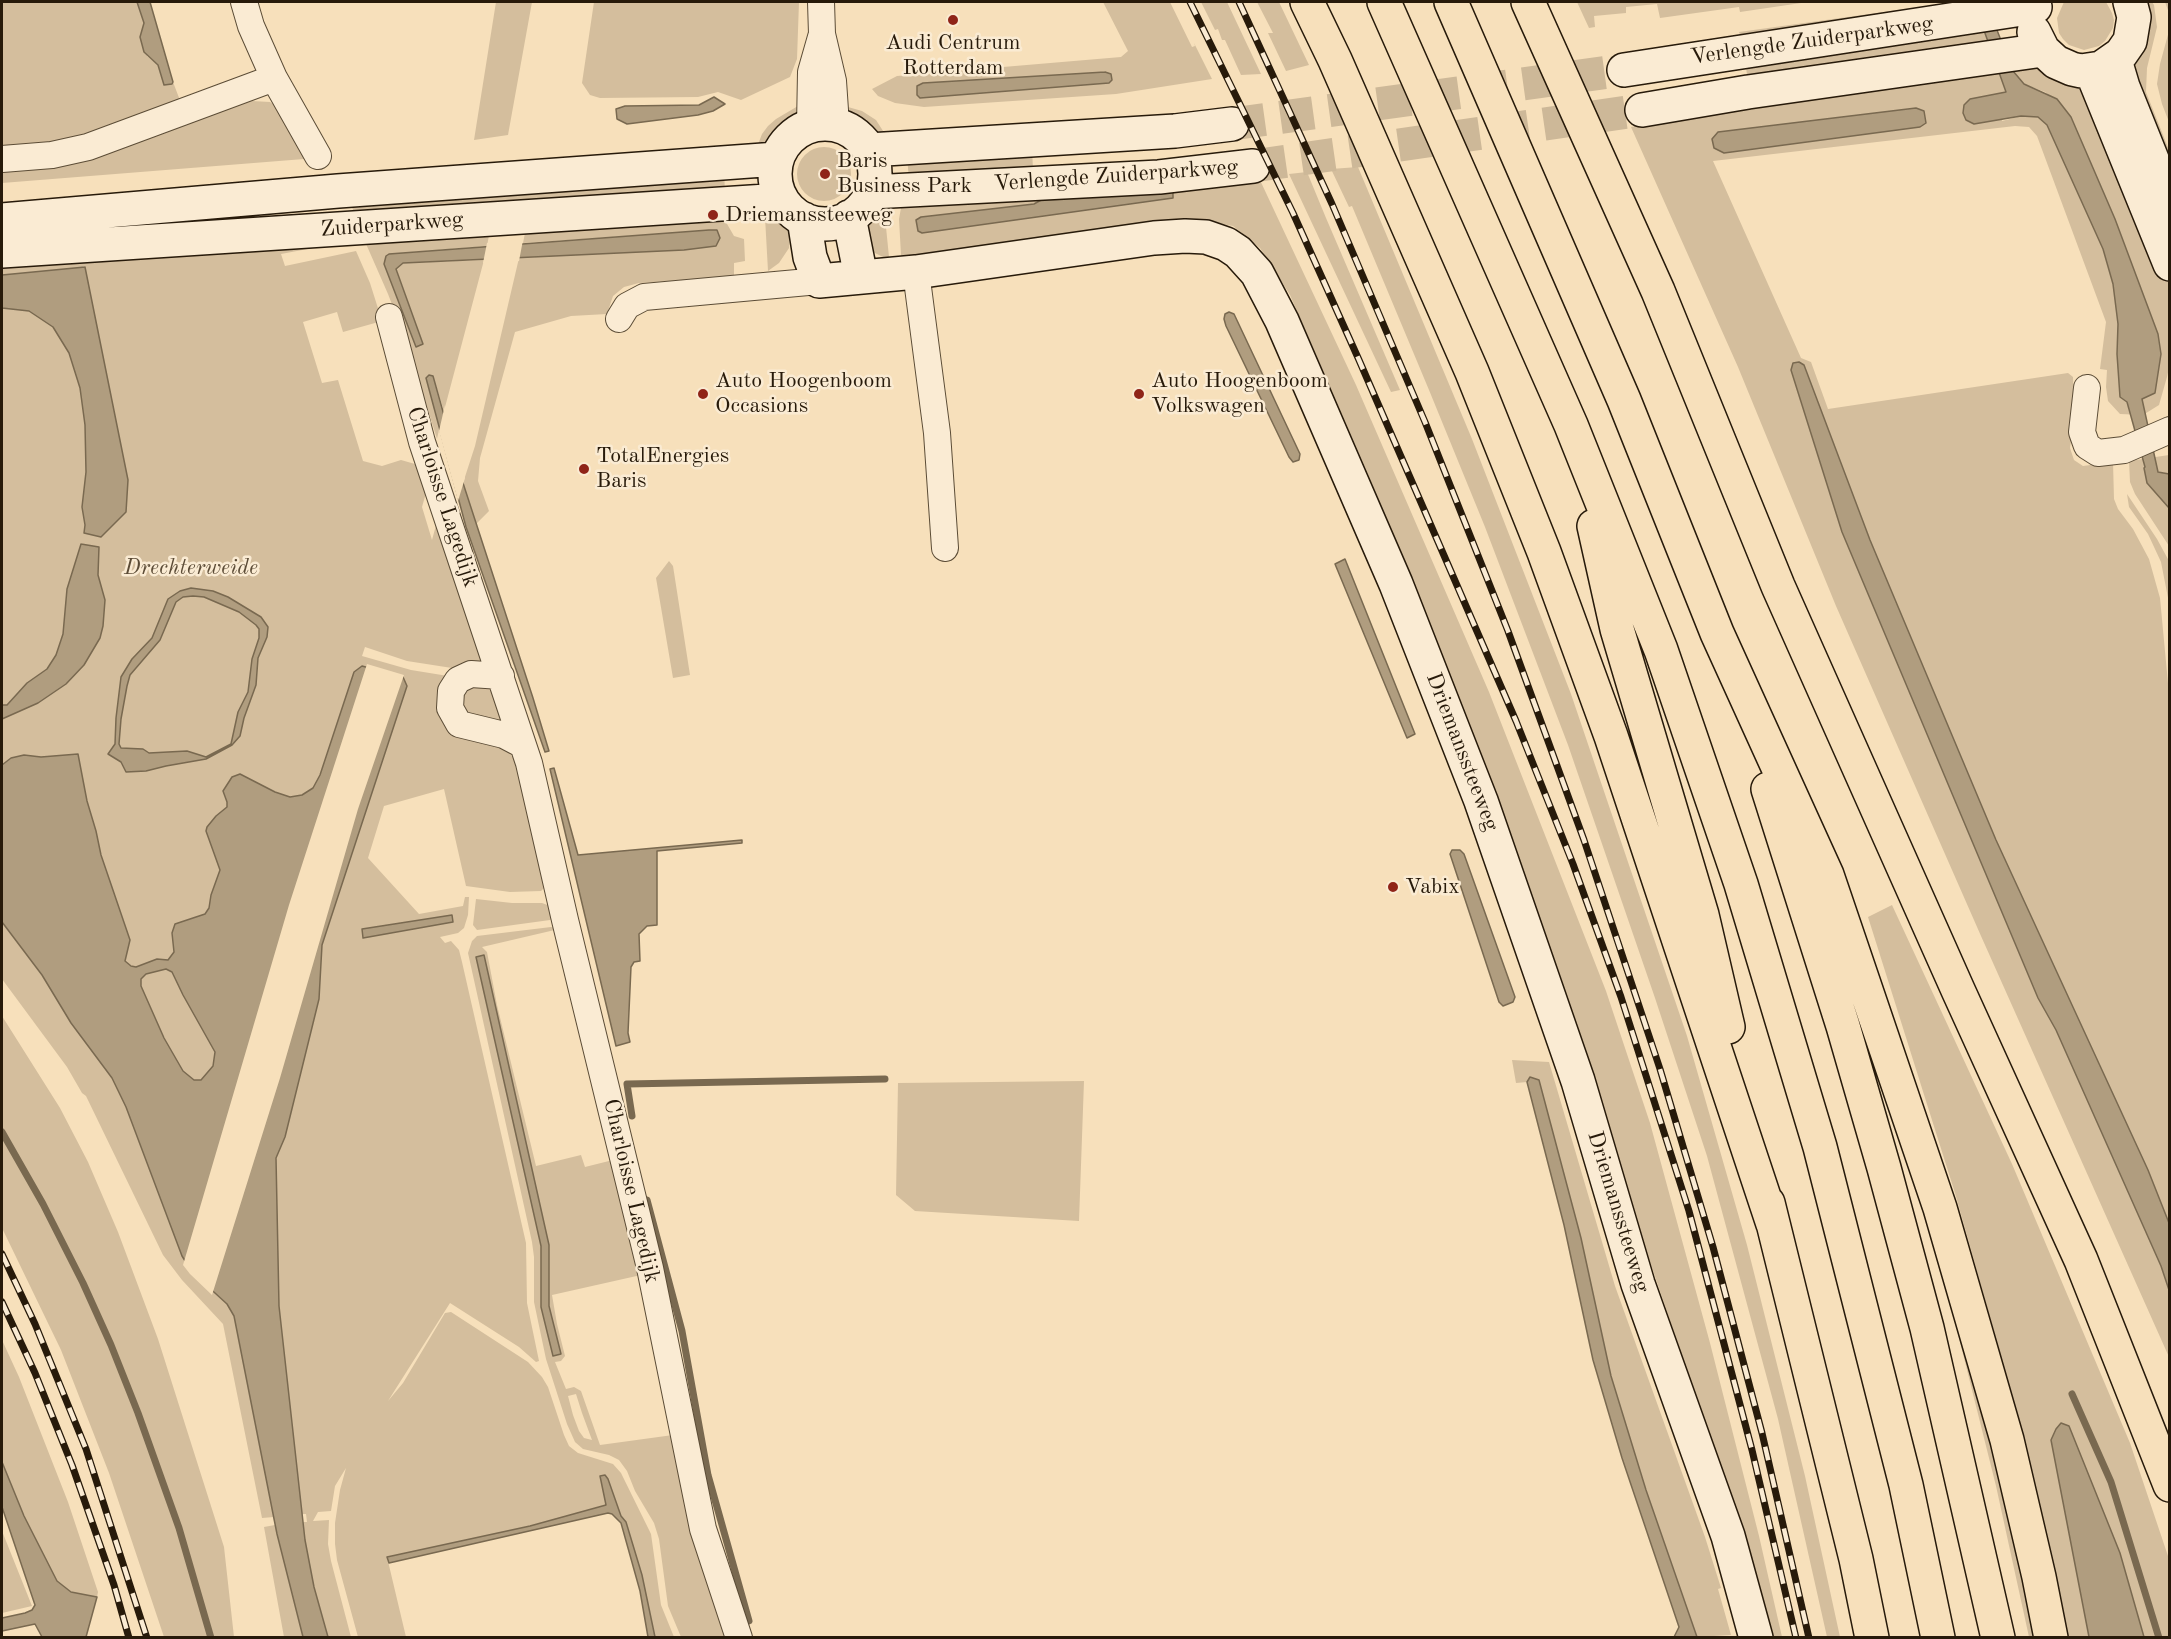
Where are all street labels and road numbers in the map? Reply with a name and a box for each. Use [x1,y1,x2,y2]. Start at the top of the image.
street label: Verlengde Zuiderparkweg [1689,11,1935,71]
street label: Verlengde Zuiderparkweg [993,154,1239,198]
street label: Zuiderparkweg [320,207,464,243]
street label: Charloisse Lagedijk [400,403,484,591]
street label: Driemanssteeweg [1420,669,1504,835]
street label: Charloisse Lagedijk [597,1096,665,1286]
street label: Driemanssteeweg [1581,1128,1655,1296]

